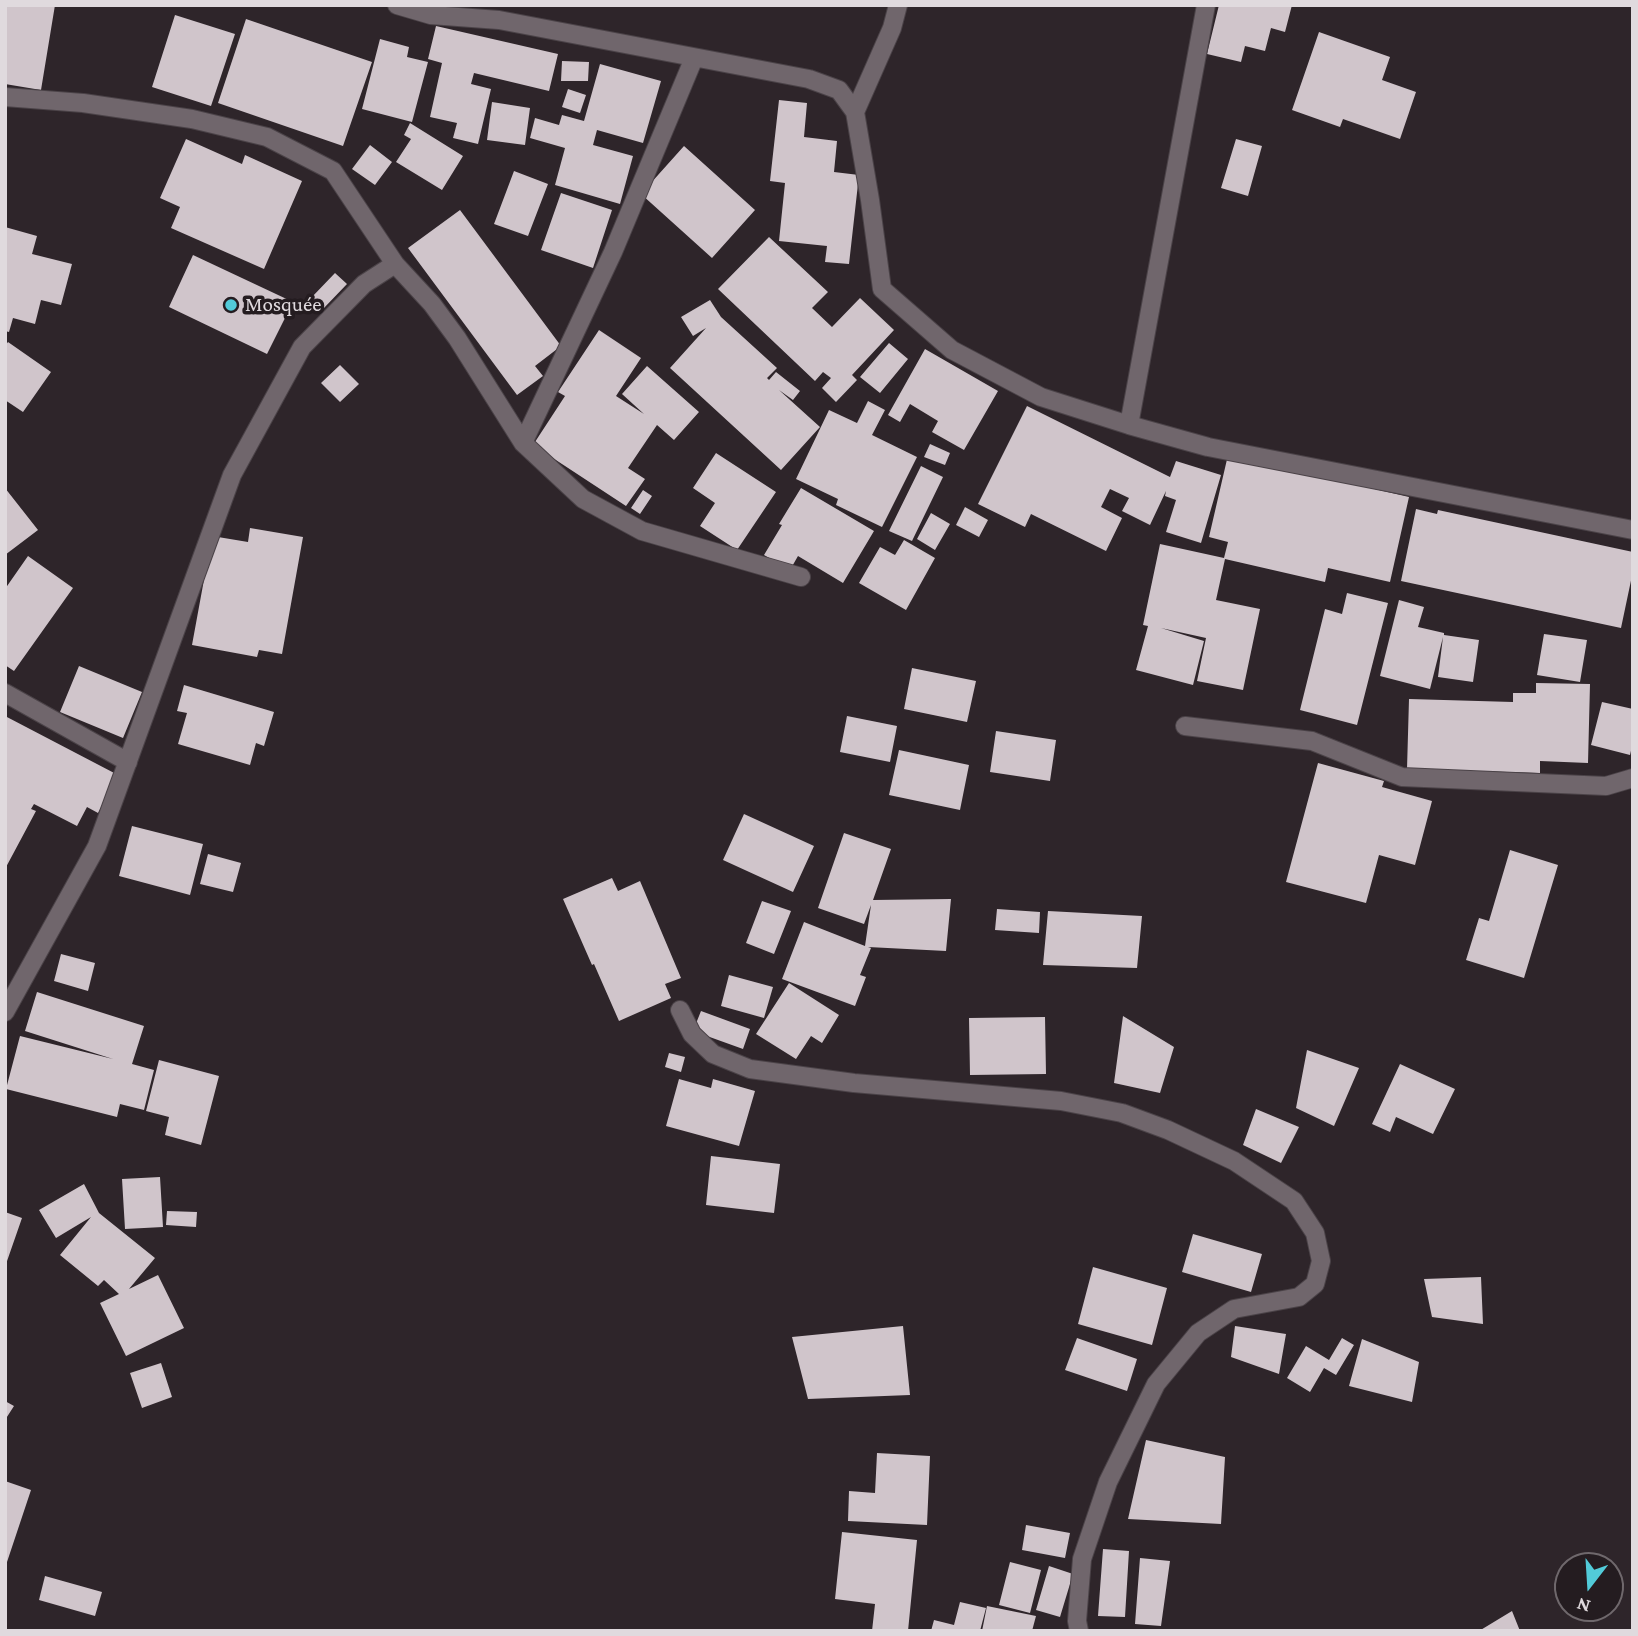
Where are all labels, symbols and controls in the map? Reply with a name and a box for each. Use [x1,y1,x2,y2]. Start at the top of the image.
place label: Mosquée [245,292,321,318]
marker: Mosquée [223,297,239,313]
north arrow [1554,1552,1624,1622]
text: N [1574,1594,1593,1618]

